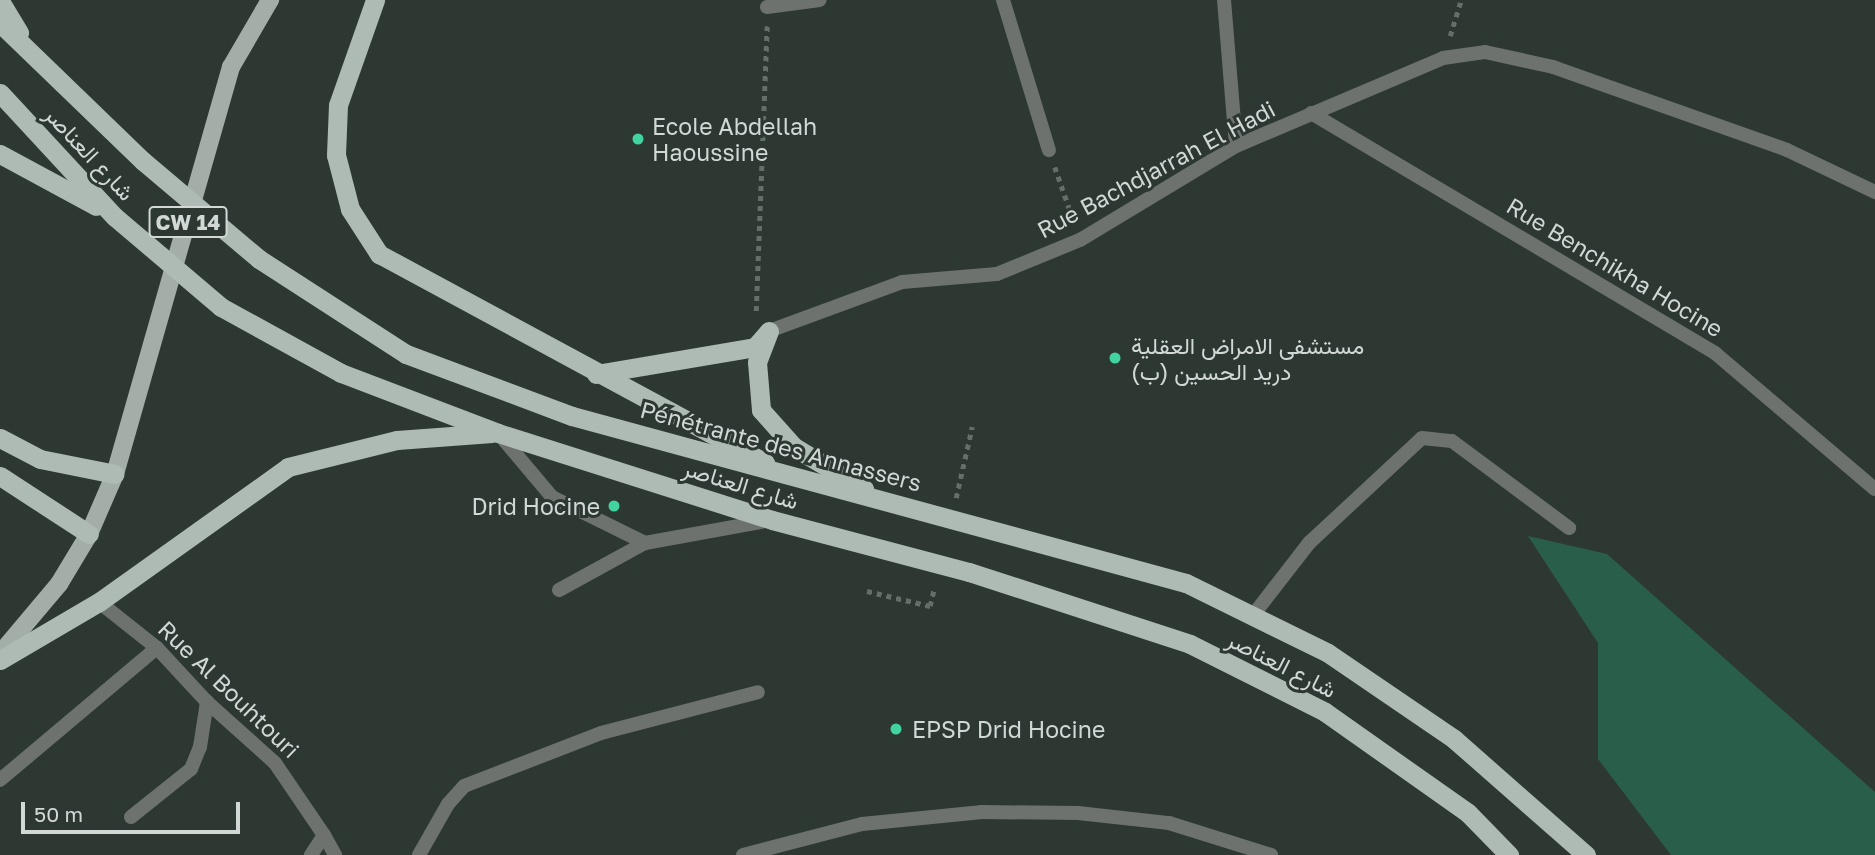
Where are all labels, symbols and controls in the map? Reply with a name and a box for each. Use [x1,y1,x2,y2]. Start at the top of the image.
street label: Rue Bachdjarrah El Hadi [1032,95,1280,243]
street label: شارع العناصر [39,100,141,206]
place label: Ecole Abdellah Haoussine [652,112,817,166]
marker: Ecole Abdellah Haoussine [630,131,646,147]
street label: Rue Benchikha Hocine [1502,191,1728,343]
road number: CW 14 [148,204,228,240]
place label: مستشفى الامراض العقلية دريد الحسين (ب) [1131,331,1364,385]
marker: مستشفى الامراض العقلية دريد الحسين (ب) [1105,348,1125,368]
street label: Pénétrante des Annassers [637,395,925,497]
street label: شارع العناصر [680,453,802,515]
place label: Drid Hocine [471,492,600,520]
marker: Drid Hocine [606,498,622,514]
street label: Rue Al Bouhtouri [153,615,305,763]
street label: شارع العناصر [1223,625,1341,703]
place label: EPSP Drid Hocine [912,715,1105,743]
marker: EPSP Drid Hocine [886,719,906,739]
scale bar [24,788,243,832]
text: 50 m [34,801,83,827]

